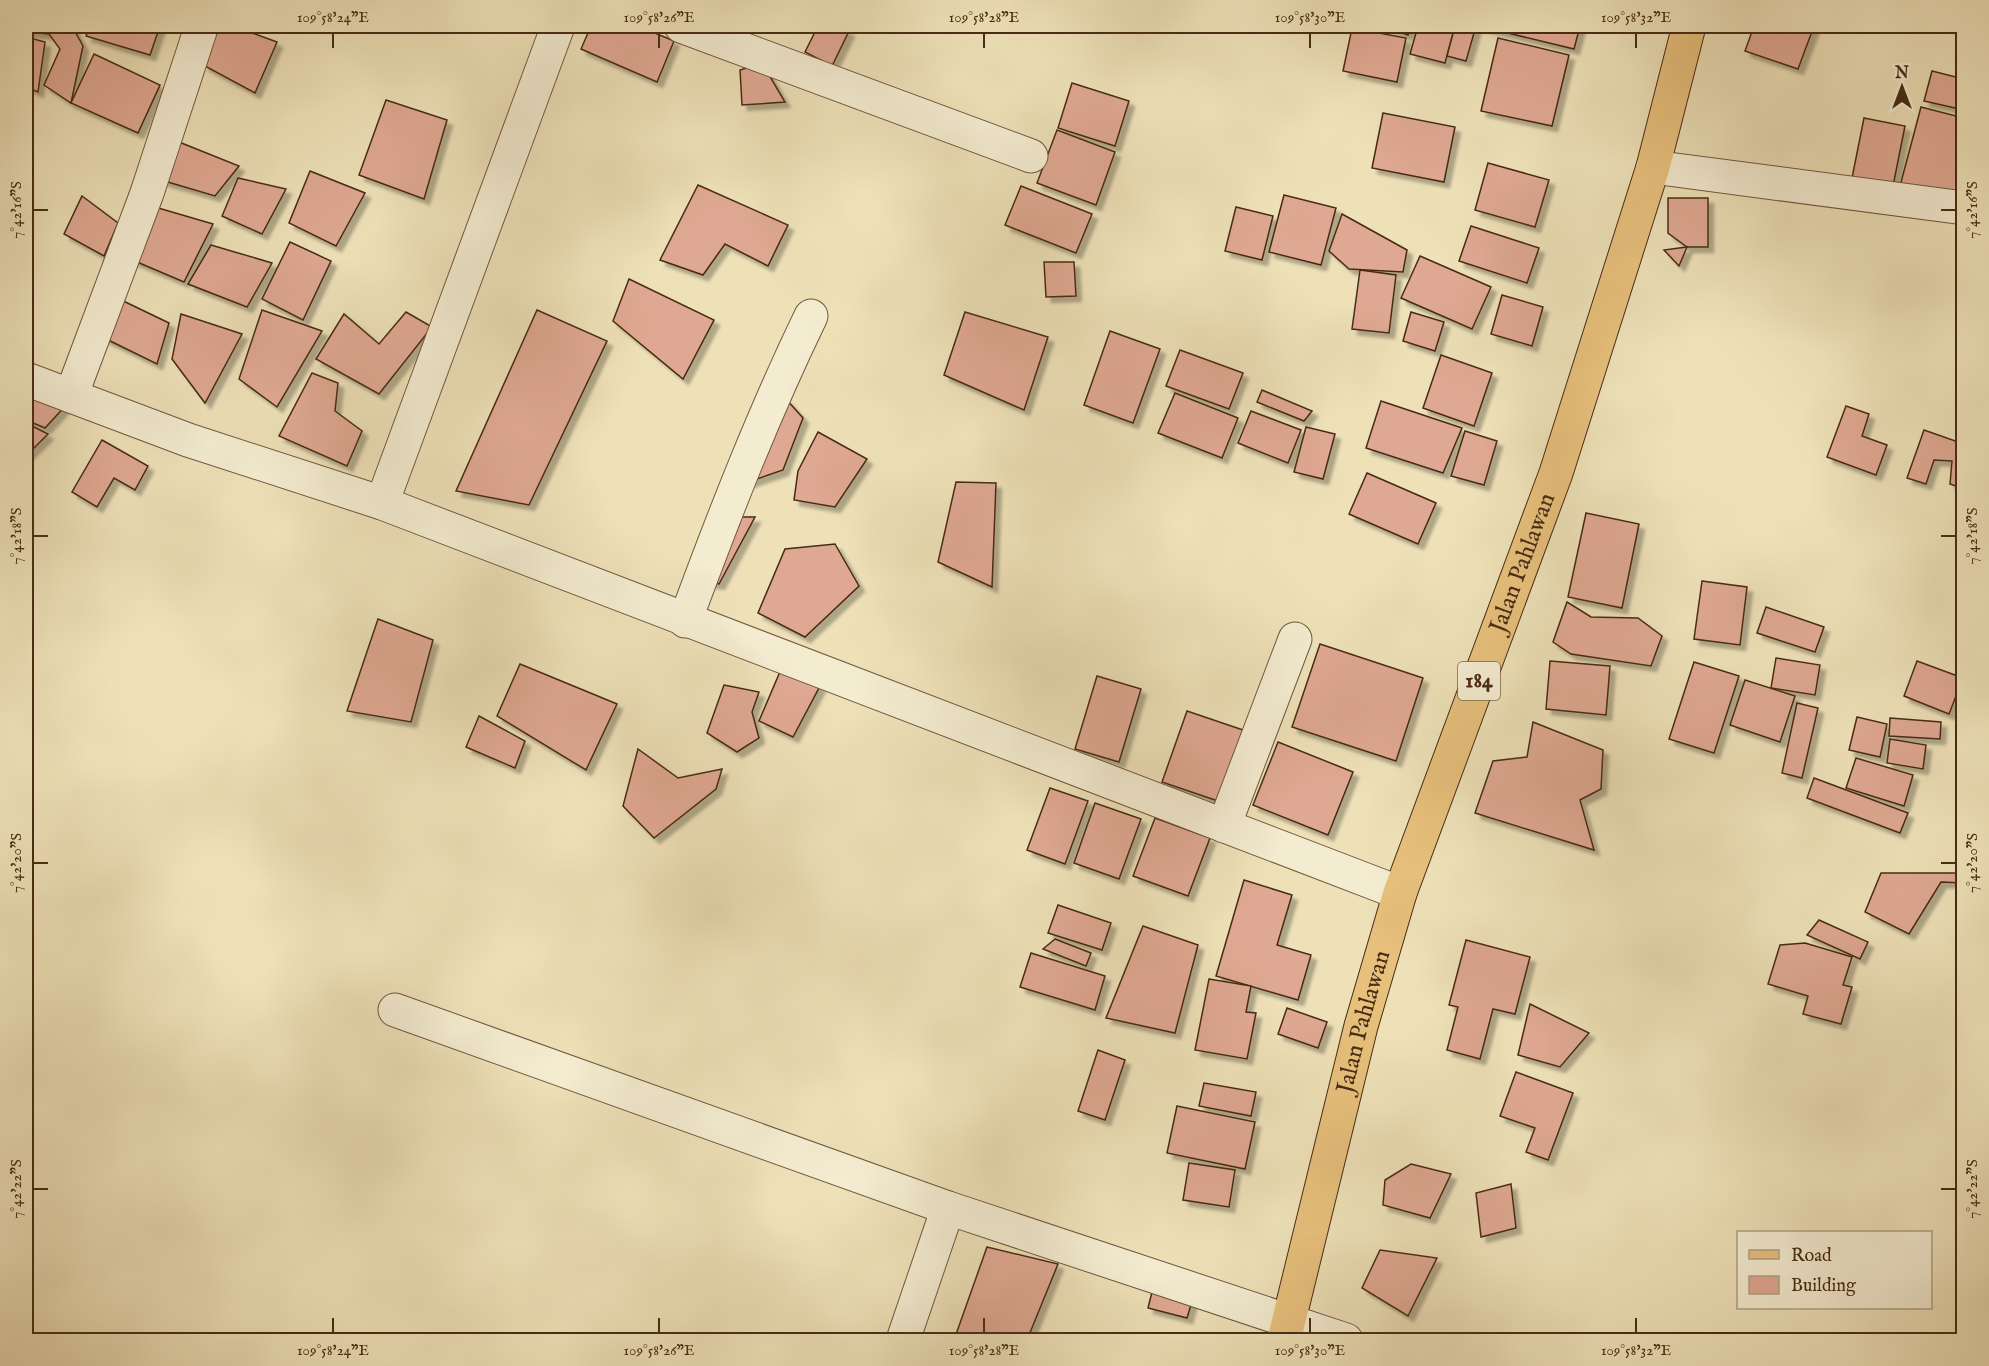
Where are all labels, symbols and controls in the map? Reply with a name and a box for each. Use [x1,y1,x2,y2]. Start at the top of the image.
text: 109°58'24"E [297,8,369,27]
text: 109°58'26"E [624,8,694,27]
text: 109°58'28"E [949,8,1019,27]
text: 109°58'30"E [1275,8,1345,27]
text: 109°58'32"E [1601,8,1671,27]
north arrow [1872,57,1932,117]
text: N [1894,64,1909,84]
text: 7°42'16"S [7,181,26,239]
text: 7°42'16"S [1963,181,1982,239]
street label: Jalan Pahlawan [1481,488,1563,640]
text: 7°42'18"S [7,508,26,564]
text: 7°42'18"S [1963,508,1982,564]
road number: 184 [1458,662,1500,700]
text: 7°42'20"S [7,833,26,893]
text: 7°42'20"S [1963,833,1982,893]
street label: Jalan Pahlawan [1329,946,1398,1099]
text: 7°42'22"S [7,1159,26,1219]
text: 7°42'22"S [1963,1159,1982,1219]
legend [1737,1231,1932,1309]
text: Road [1791,1245,1832,1268]
text: Building [1791,1275,1856,1298]
text: 109°58'24"E [297,1341,369,1360]
text: 109°58'26"E [624,1341,694,1360]
text: 109°58'28"E [949,1341,1019,1360]
text: 109°58'30"E [1275,1341,1345,1360]
text: 109°58'32"E [1601,1341,1671,1360]

